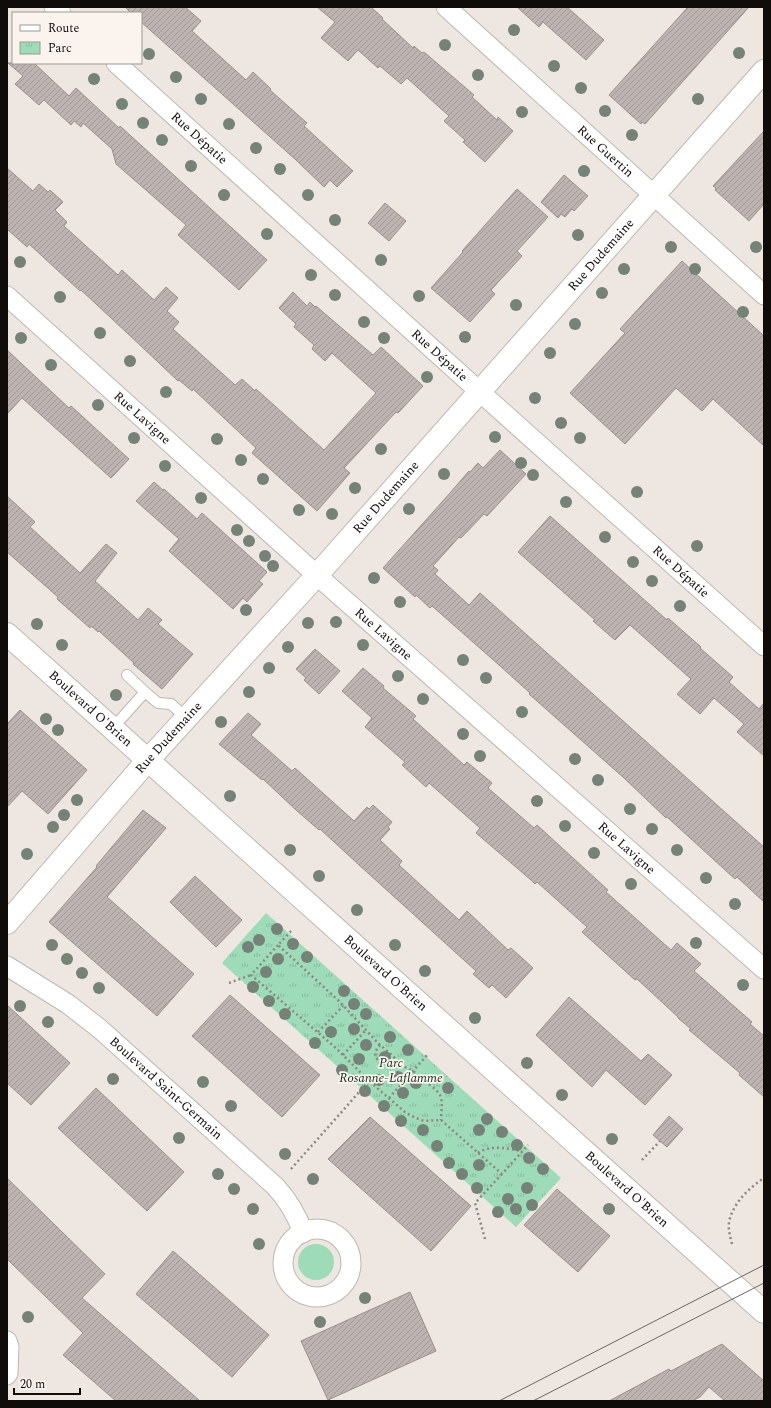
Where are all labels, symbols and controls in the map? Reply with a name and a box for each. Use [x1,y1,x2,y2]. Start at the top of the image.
legend [12,12,142,64]
text: Route [48,19,79,38]
text: Parc [48,39,72,58]
street label: Rue Dépatie [166,107,232,169]
street label: Rue Guertin [573,120,638,183]
street label: Rue Dudemaine [563,214,639,296]
street label: Rue Dépatie [407,324,472,386]
street label: Rue Lavigne [109,387,175,449]
street label: Rue Dudemaine [348,456,424,538]
street label: Rue Dépatie [648,541,714,603]
street label: Rue Lavigne [350,603,417,665]
street label: Boulevard O'Brien [44,666,137,752]
street label: Rue Dudemaine [130,697,207,778]
street label: Rue Lavigne [593,817,660,879]
street label: Boulevard O'Brien [339,930,432,1016]
street label: Boulevard Saint-Germain [105,1032,227,1145]
park label: Parc Rosanne-Laflamme [339,1053,443,1088]
street label: Boulevard O'Brien [580,1146,674,1232]
scale bar [14,1370,80,1396]
text: 20 m [20,1375,45,1394]

